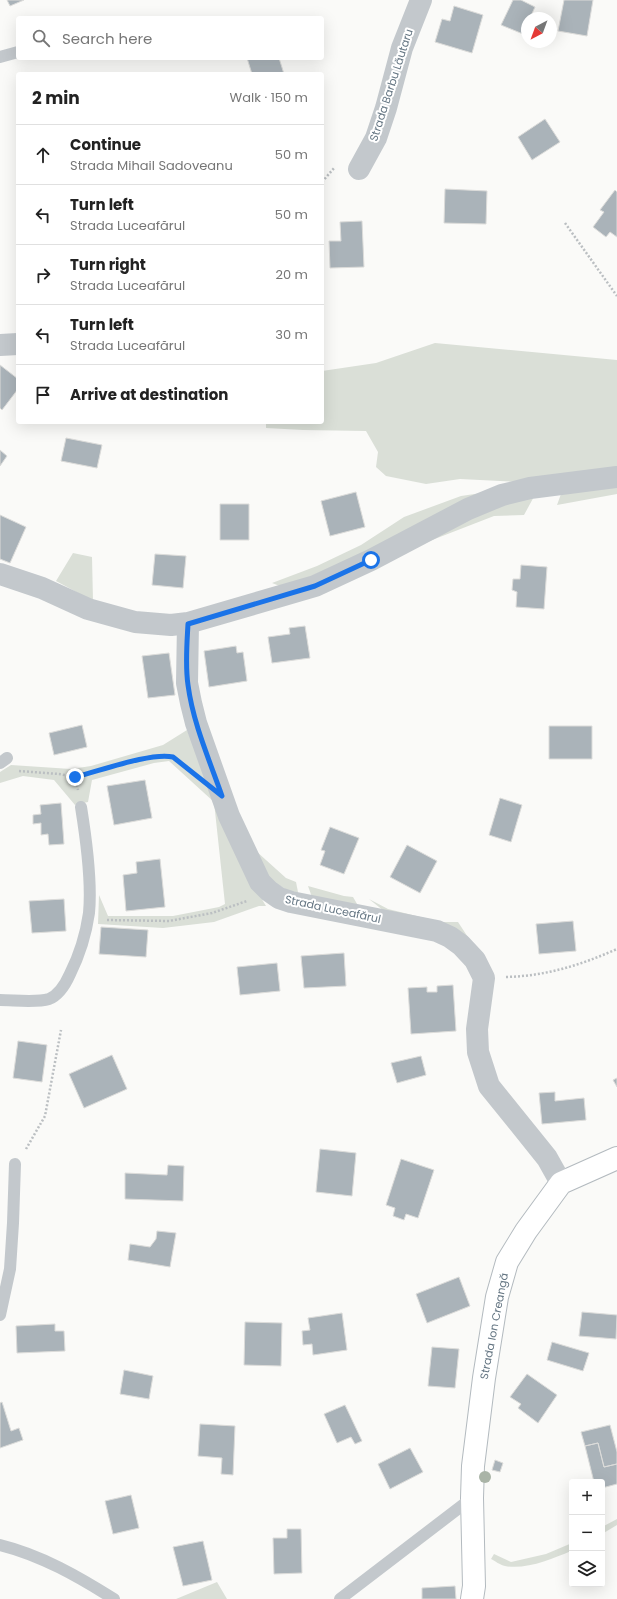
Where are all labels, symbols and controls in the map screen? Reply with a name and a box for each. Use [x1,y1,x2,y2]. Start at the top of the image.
north arrow [521,12,557,48]
search box [16,16,324,60]
icon: search [30,27,52,49]
street label: Strada Barbu Lăutaru [365,27,417,143]
text: Search here [62,28,152,49]
text: 2 min [32,86,80,110]
text: Walk · 150 m [230,88,308,107]
text: Continue [70,134,141,155]
icon: ahead [32,144,54,166]
text: 50 m [275,145,308,164]
text: Strada Mihail Sadoveanu [70,156,233,175]
text: Turn left [70,194,134,215]
icon: left [32,204,54,226]
text: 50 m [275,205,308,224]
text: Strada Luceafărul [70,216,185,235]
text: Turn right [70,254,146,275]
icon: right [32,264,54,286]
text: 20 m [275,265,308,284]
text: Strada Luceafărul [70,276,185,295]
text: Turn left [70,314,134,335]
icon: left [32,324,54,346]
text: 30 m [275,325,308,344]
text: Strada Luceafărul [70,336,185,355]
icon: arrive [32,384,54,406]
text: Arrive at destination [70,384,228,405]
route start [362,551,380,569]
route end [66,768,84,786]
street label: Strada Luceafărul [284,891,382,927]
street label: Strada Ion Creangă [476,1271,512,1381]
map controls [569,1479,605,1587]
button: + [569,1479,605,1515]
button: − [569,1515,605,1551]
button: layers [569,1551,605,1587]

